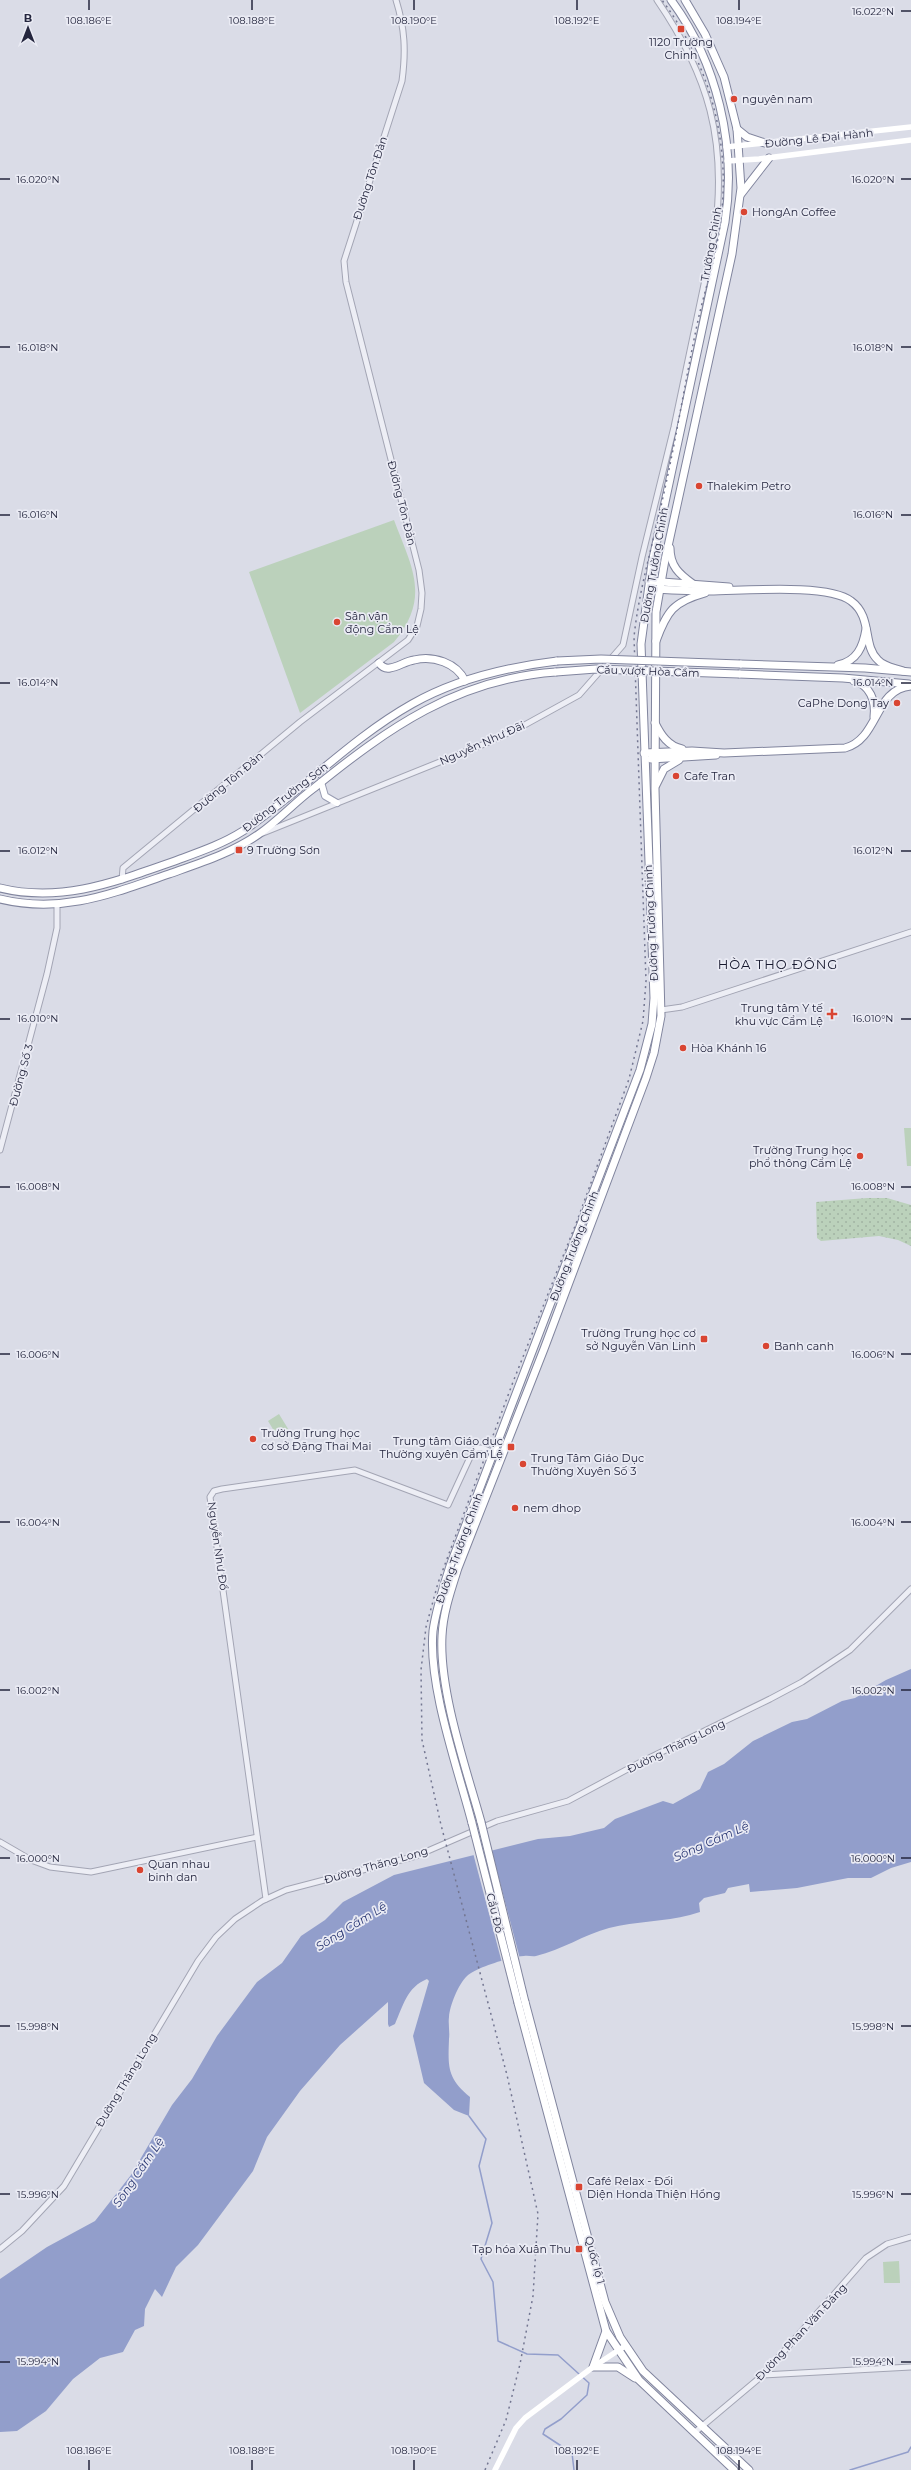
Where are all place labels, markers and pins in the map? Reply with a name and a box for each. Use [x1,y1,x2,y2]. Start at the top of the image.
marker: 1120 Trường Chinh [676,24,686,34]
place label: 1120 Trường Chinh [649,35,713,62]
place label: nguyên nam [742,92,813,106]
marker: nguyên nam [729,94,739,104]
place label: HongAn Coffee [752,205,836,219]
marker: HongAn Coffee [739,207,749,217]
place label: Thalekim Petro [707,479,791,493]
marker: Thalekim Petro [694,481,704,491]
place label: Sân vận động Cẩm Lệ [345,609,419,636]
marker: Sân vận động Cẩm Lệ [332,617,342,627]
place label: CaPhe Dong Tay [798,696,889,710]
marker: CaPhe Dong Tay [892,698,902,708]
place label: Cafe Tran [684,769,735,783]
marker: Cafe Tran [671,771,681,781]
place label: 9 Trường Sơn [247,843,320,857]
marker: 9 Trường Sơn [234,845,244,855]
place label: Trung tâm Y tế khu vực Cẩm Lệ [735,1001,823,1028]
marker: Trung tâm Y tế khu vực Cẩm Lệ [826,1008,838,1020]
place label: Hòa Khánh 16 [691,1041,767,1055]
marker: Hòa Khánh 16 [678,1043,688,1053]
place label: Trường Trung học phổ thông Cẩm Lệ [749,1143,852,1170]
marker: Trường Trung học phổ thông Cẩm Lệ [855,1151,865,1161]
place label: Trường Trung học cơ sở Nguyễn Văn Linh [581,1326,696,1353]
marker: Trường Trung học cơ sở Nguyễn Văn Linh [699,1334,709,1344]
place label: Banh canh [774,1339,834,1353]
marker: Banh canh [761,1341,771,1351]
place label: Trường Trung học cơ sở Đặng Thai Mai [261,1426,372,1453]
marker: Trường Trung học cơ sở Đặng Thai Mai [248,1434,258,1444]
place label: Trung tâm Giáo dục Thường xuyên Cẩm Lệ [380,1434,503,1461]
marker: Trung tâm Giáo dục Thường xuyên Cẩm Lệ [506,1442,516,1452]
place label: Trung Tâm Giáo Dục Thường Xuyên Số 3 [531,1451,644,1478]
marker: Trung Tâm Giáo Dục Thường Xuyên Số 3 [518,1459,528,1469]
place label: nem dhop [523,1501,581,1515]
marker: nem dhop [510,1503,520,1513]
place label: Quan nhau binh dan [148,1857,210,1884]
marker: Quan nhau binh dan [135,1865,145,1875]
place label: Café Relax - Đối Diện Honda Thiện Hồng [587,2174,721,2201]
marker: Café Relax - Đối Diện Honda Thiện Hồng [574,2182,584,2192]
place label: Tạp hóa Xuân Thu [472,2242,571,2256]
marker: Tạp hóa Xuân Thu [574,2244,584,2254]

